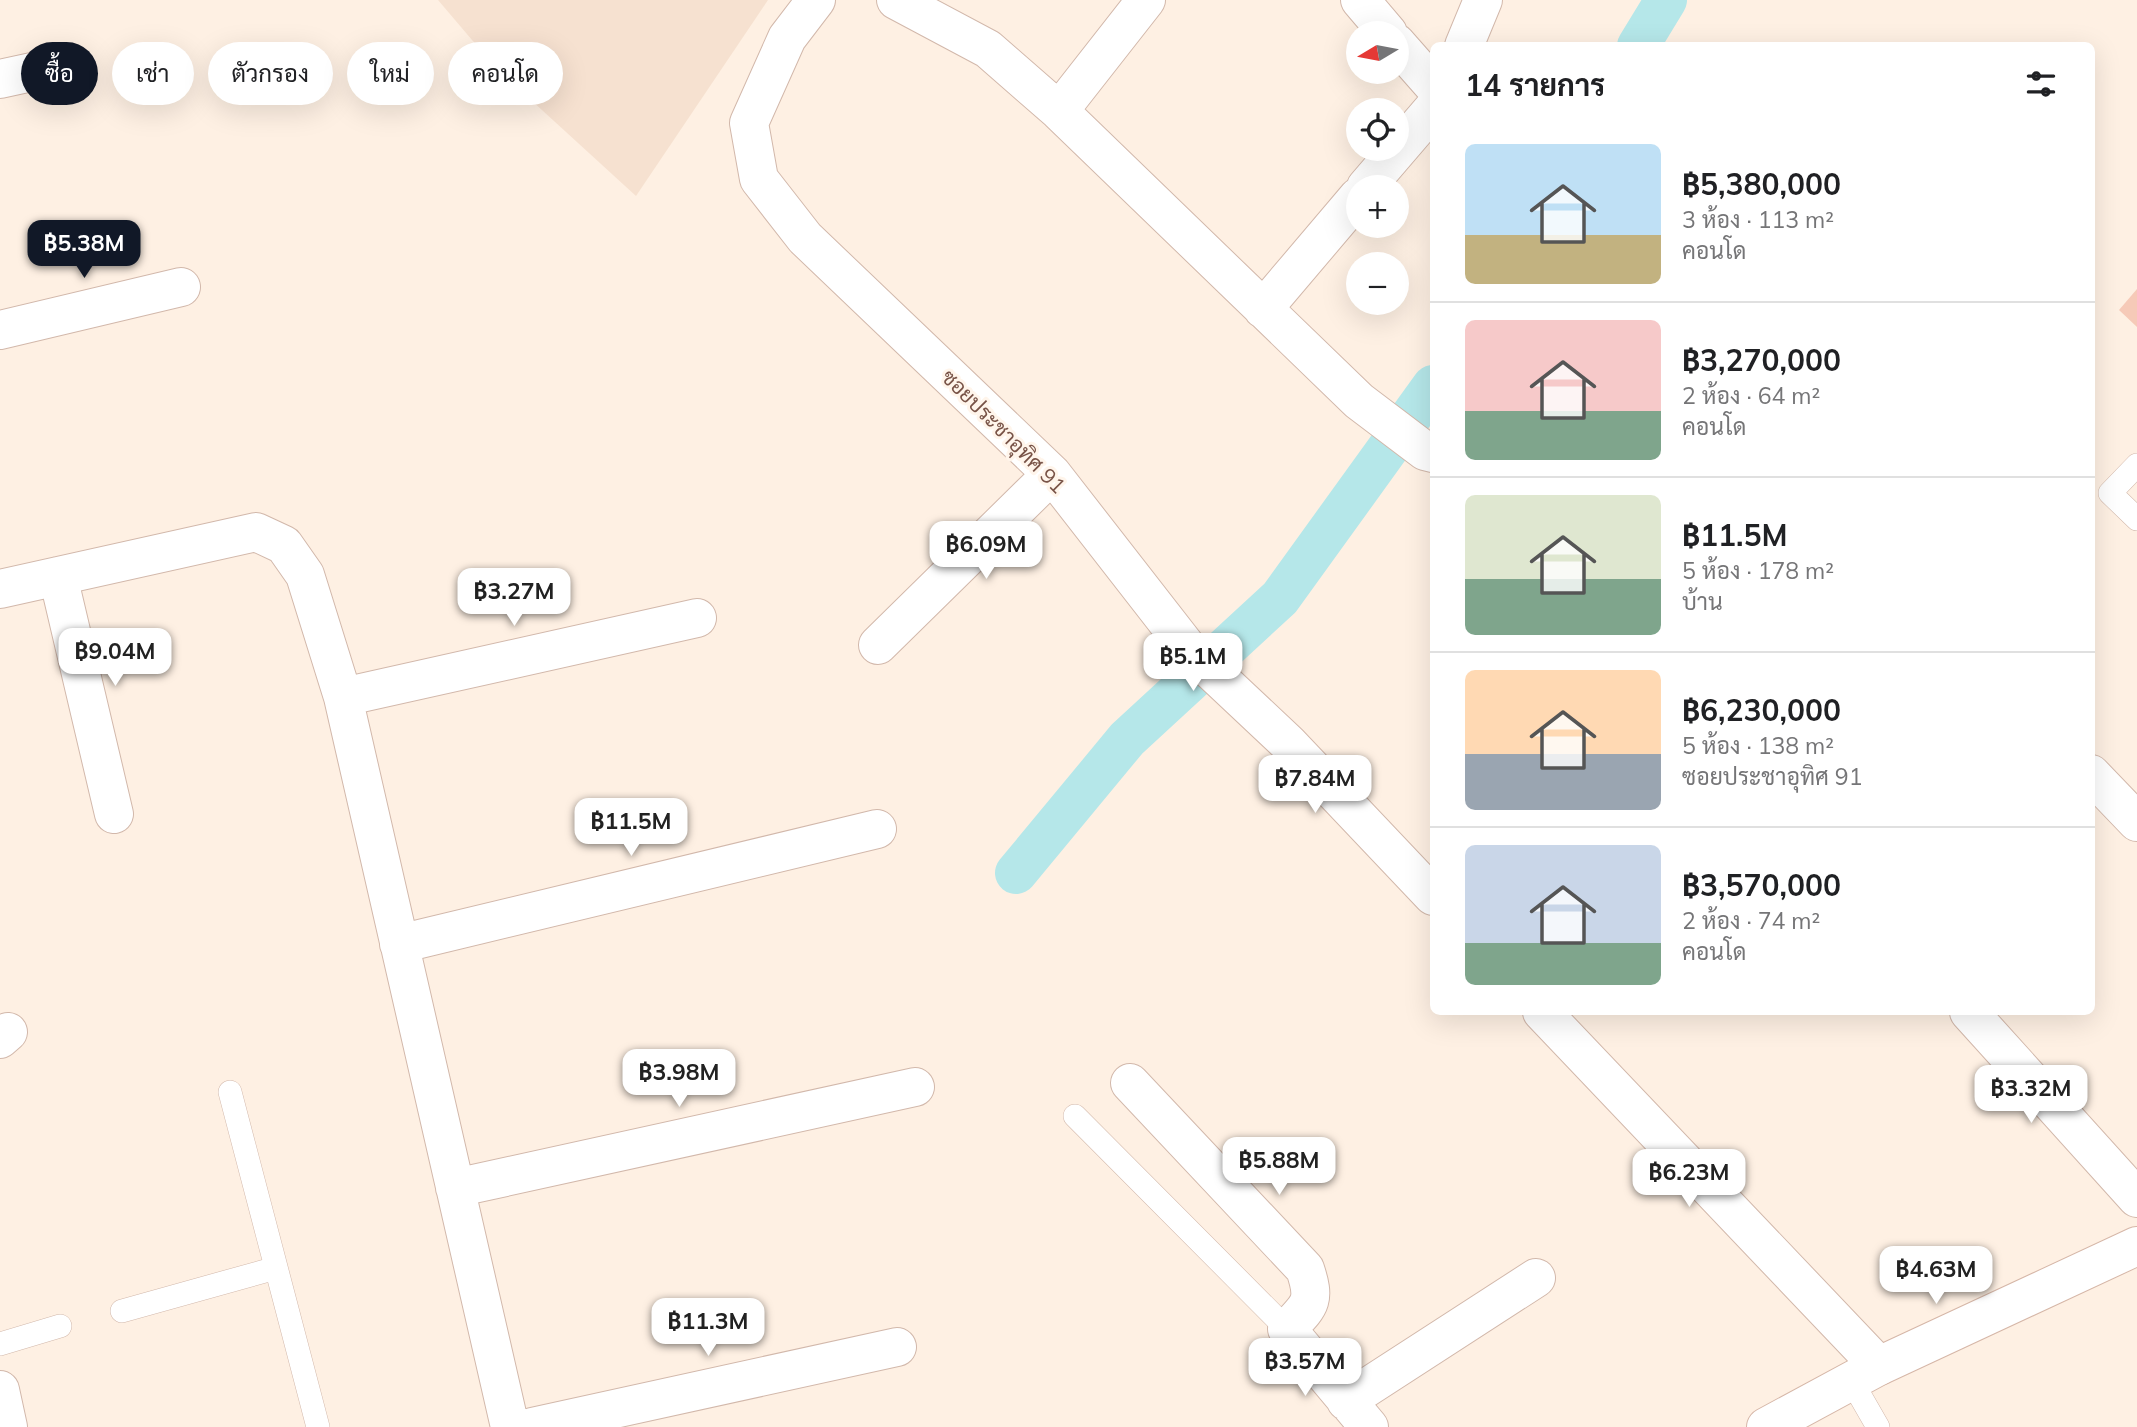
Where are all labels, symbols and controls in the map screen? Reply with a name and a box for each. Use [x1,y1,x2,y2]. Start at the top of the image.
north arrow [1346,21,1409,84]
map controls [1346,21,1409,315]
chip: ซื้อ [21,42,98,105]
chip: เช่า [112,42,194,105]
chip: ตัวกรอง [208,42,333,105]
chip: ใหม่ [347,42,434,105]
chip: คอนโด [448,42,563,105]
icon: filters [2022,65,2060,103]
text: 14 รายการ [1465,66,1605,104]
button: locate [1346,98,1409,161]
text: ฿5,380,000 [1682,165,1841,203]
icon: home [1521,172,1605,256]
button: + [1346,175,1409,238]
text: 3 ห้อง · 113 m² [1682,205,1834,234]
pin: ฿5.38M [27,220,141,280]
text: ฿5.38M [44,228,124,257]
text: คอนโด [1682,236,1746,265]
button: − [1346,252,1409,315]
text: ฿3,270,000 [1682,341,1841,379]
icon: home [1521,348,1605,432]
street label: ซอยประชาอุทิศ 91 [935,364,1071,500]
text: 2 ห้อง · 64 m² [1682,381,1820,410]
text: คอนโด [1682,412,1746,441]
text: ฿11.5M [1682,516,1788,554]
pin: ฿6.09M [929,522,1043,581]
icon: home [1521,523,1605,607]
text: ฿6.09M [946,529,1026,558]
text: 5 ห้อง · 178 m² [1682,556,1834,585]
pin: ฿3.27M [457,568,571,628]
text: ฿3.27M [474,576,554,605]
text: บ้าน [1682,587,1723,616]
pin: ฿9.04M [58,628,172,688]
pin: ฿5.1M [1144,634,1242,693]
text: ฿9.04M [75,636,155,665]
text: ฿5.1M [1159,641,1227,670]
text: ฿6,230,000 [1682,691,1841,729]
icon: home [1521,698,1605,782]
text: 5 ห้อง · 138 m² [1682,731,1834,760]
pin: ฿7.84M [1258,756,1372,815]
text: ซอยประชาอุทิศ 91 [1682,762,1862,791]
text: ฿7.84M [1275,763,1355,792]
pin: ฿11.5M [574,798,688,858]
text: ฿11.5M [591,806,671,835]
text: ฿3,570,000 [1682,866,1841,904]
icon: home [1521,873,1605,957]
text: 2 ห้อง · 74 m² [1682,906,1820,935]
text: คอนโด [1682,937,1746,966]
pin: ฿3.98M [622,1050,736,1109]
text: ฿3.98M [639,1057,719,1086]
pin: ฿3.32M [1974,1066,2088,1125]
text: ฿3.32M [1991,1073,2071,1102]
pin: ฿5.88M [1222,1138,1336,1197]
text: ฿5.88M [1239,1145,1319,1174]
pin: ฿6.23M [1632,1150,1746,1209]
text: ฿6.23M [1649,1157,1729,1186]
pin: ฿4.63M [1879,1246,1993,1306]
text: ฿4.63M [1896,1254,1976,1283]
pin: ฿11.3M [651,1298,765,1358]
text: ฿11.3M [668,1306,748,1335]
pin: ฿3.57M [1248,1338,1362,1398]
text: ฿3.57M [1265,1346,1345,1375]

